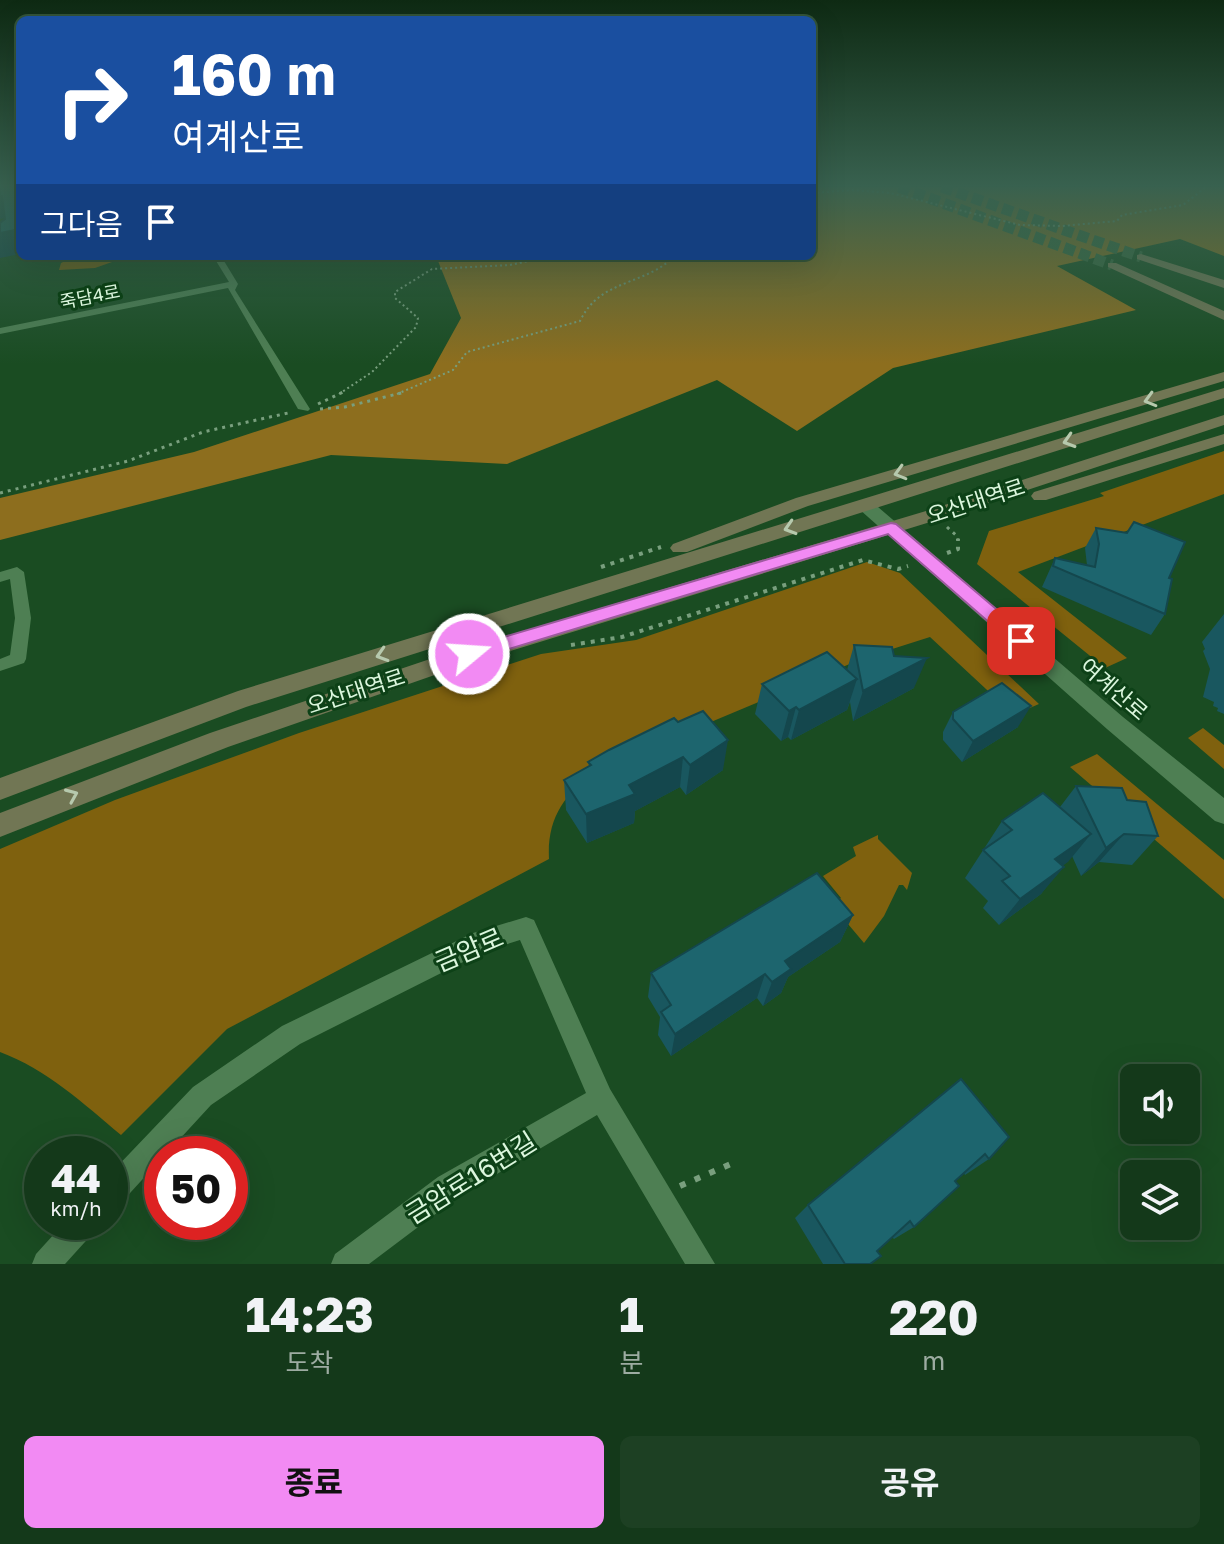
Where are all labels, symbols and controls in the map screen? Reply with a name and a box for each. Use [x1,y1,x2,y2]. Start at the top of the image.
text: 160 m [172,40,336,107]
icon: right [40,48,144,152]
text: 여계산로 [172,115,304,158]
icon: arrive [139,200,183,244]
text: 그다음 [40,206,123,242]
street label: 죽담4로 [58,279,122,313]
one-way arrow [1143,391,1157,407]
one-way arrow [1063,432,1077,448]
one-way arrow [894,464,908,480]
street label: 오산대역로 [924,472,1028,529]
one-way arrow [784,519,798,535]
pin [987,607,1055,675]
position arrow [427,612,511,696]
icon: arrive [999,619,1043,663]
one-way arrow [375,646,389,662]
street label: 여계산로 [1075,652,1154,725]
street label: 오산대역로 [304,662,408,719]
one-way arrow [64,789,78,805]
street label: 금암로 [430,921,508,978]
map controls [1120,1064,1200,1240]
button: sound [1120,1064,1200,1144]
street label: 금암로16번길 [400,1125,542,1230]
speed limit sign: 50 [144,1136,248,1240]
text: 44 [51,1154,101,1202]
button: layers [1120,1160,1200,1240]
text: km/h [51,1196,101,1220]
text: 14:23 [245,1285,374,1343]
text: 1 [619,1285,644,1343]
text: 220 [889,1288,979,1346]
text: m [922,1345,945,1376]
text: 도착 [286,1347,333,1378]
text: 분 [619,1347,643,1378]
button: 종료 [24,1436,604,1528]
button: 공유 [620,1436,1200,1528]

